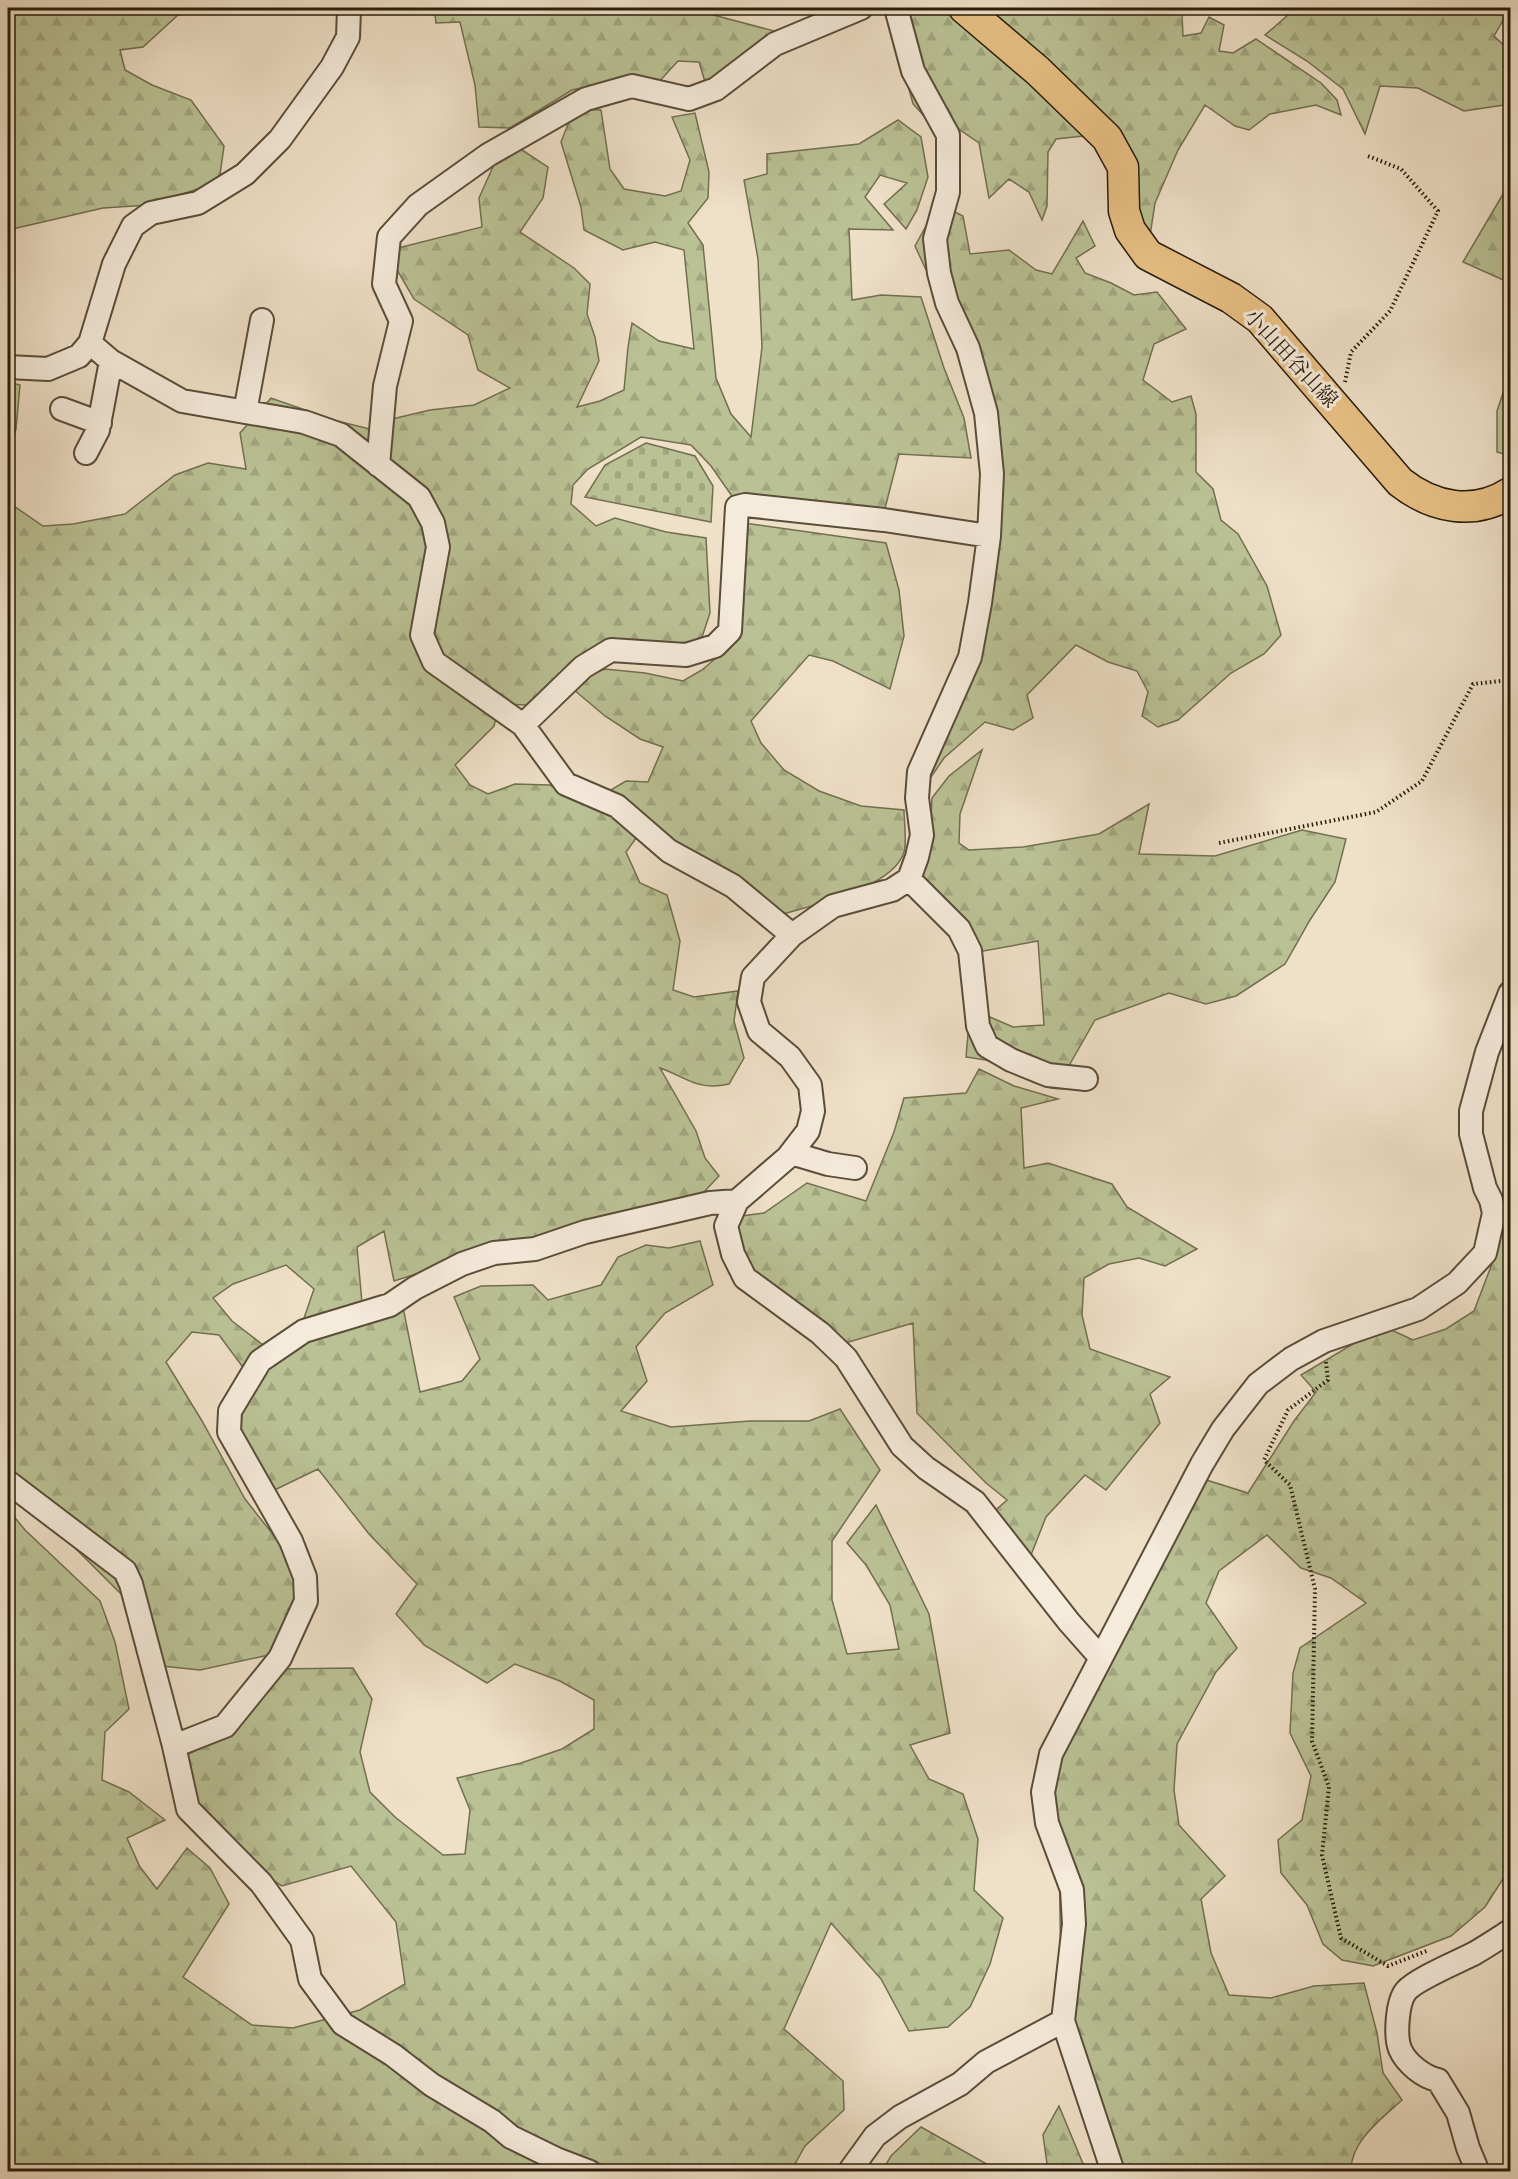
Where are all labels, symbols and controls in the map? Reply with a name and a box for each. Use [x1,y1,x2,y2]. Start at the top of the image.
street label: 小山田谷山線 [1239,304,1343,412]

